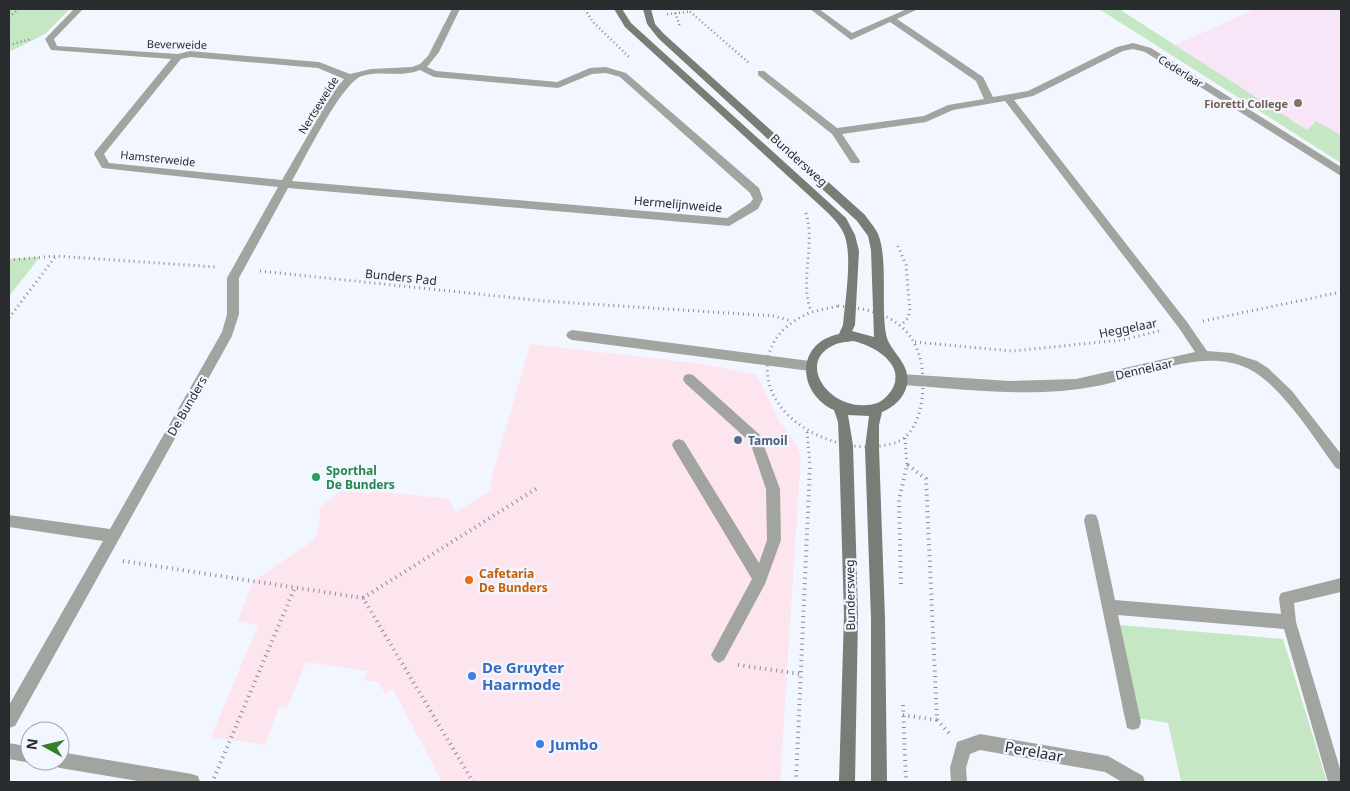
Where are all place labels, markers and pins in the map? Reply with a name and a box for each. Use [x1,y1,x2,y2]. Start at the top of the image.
place label: Fioretti College [1204,96,1288,111]
marker: Fioretti College [1292,97,1304,109]
place label: Tamoil [748,432,788,449]
marker: Tamoil [732,434,744,446]
place label: Sporthal De Bunders [326,462,395,493]
marker: Sporthal De Bunders [310,471,322,483]
place label: Cafetaria De Bunders [479,565,548,596]
marker: Cafetaria De Bunders [463,574,475,586]
place label: De Gruyter Haarmode [482,657,564,694]
marker: De Gruyter Haarmode [466,670,478,682]
place label: Jumbo [548,734,598,754]
marker: Jumbo [534,738,546,750]

